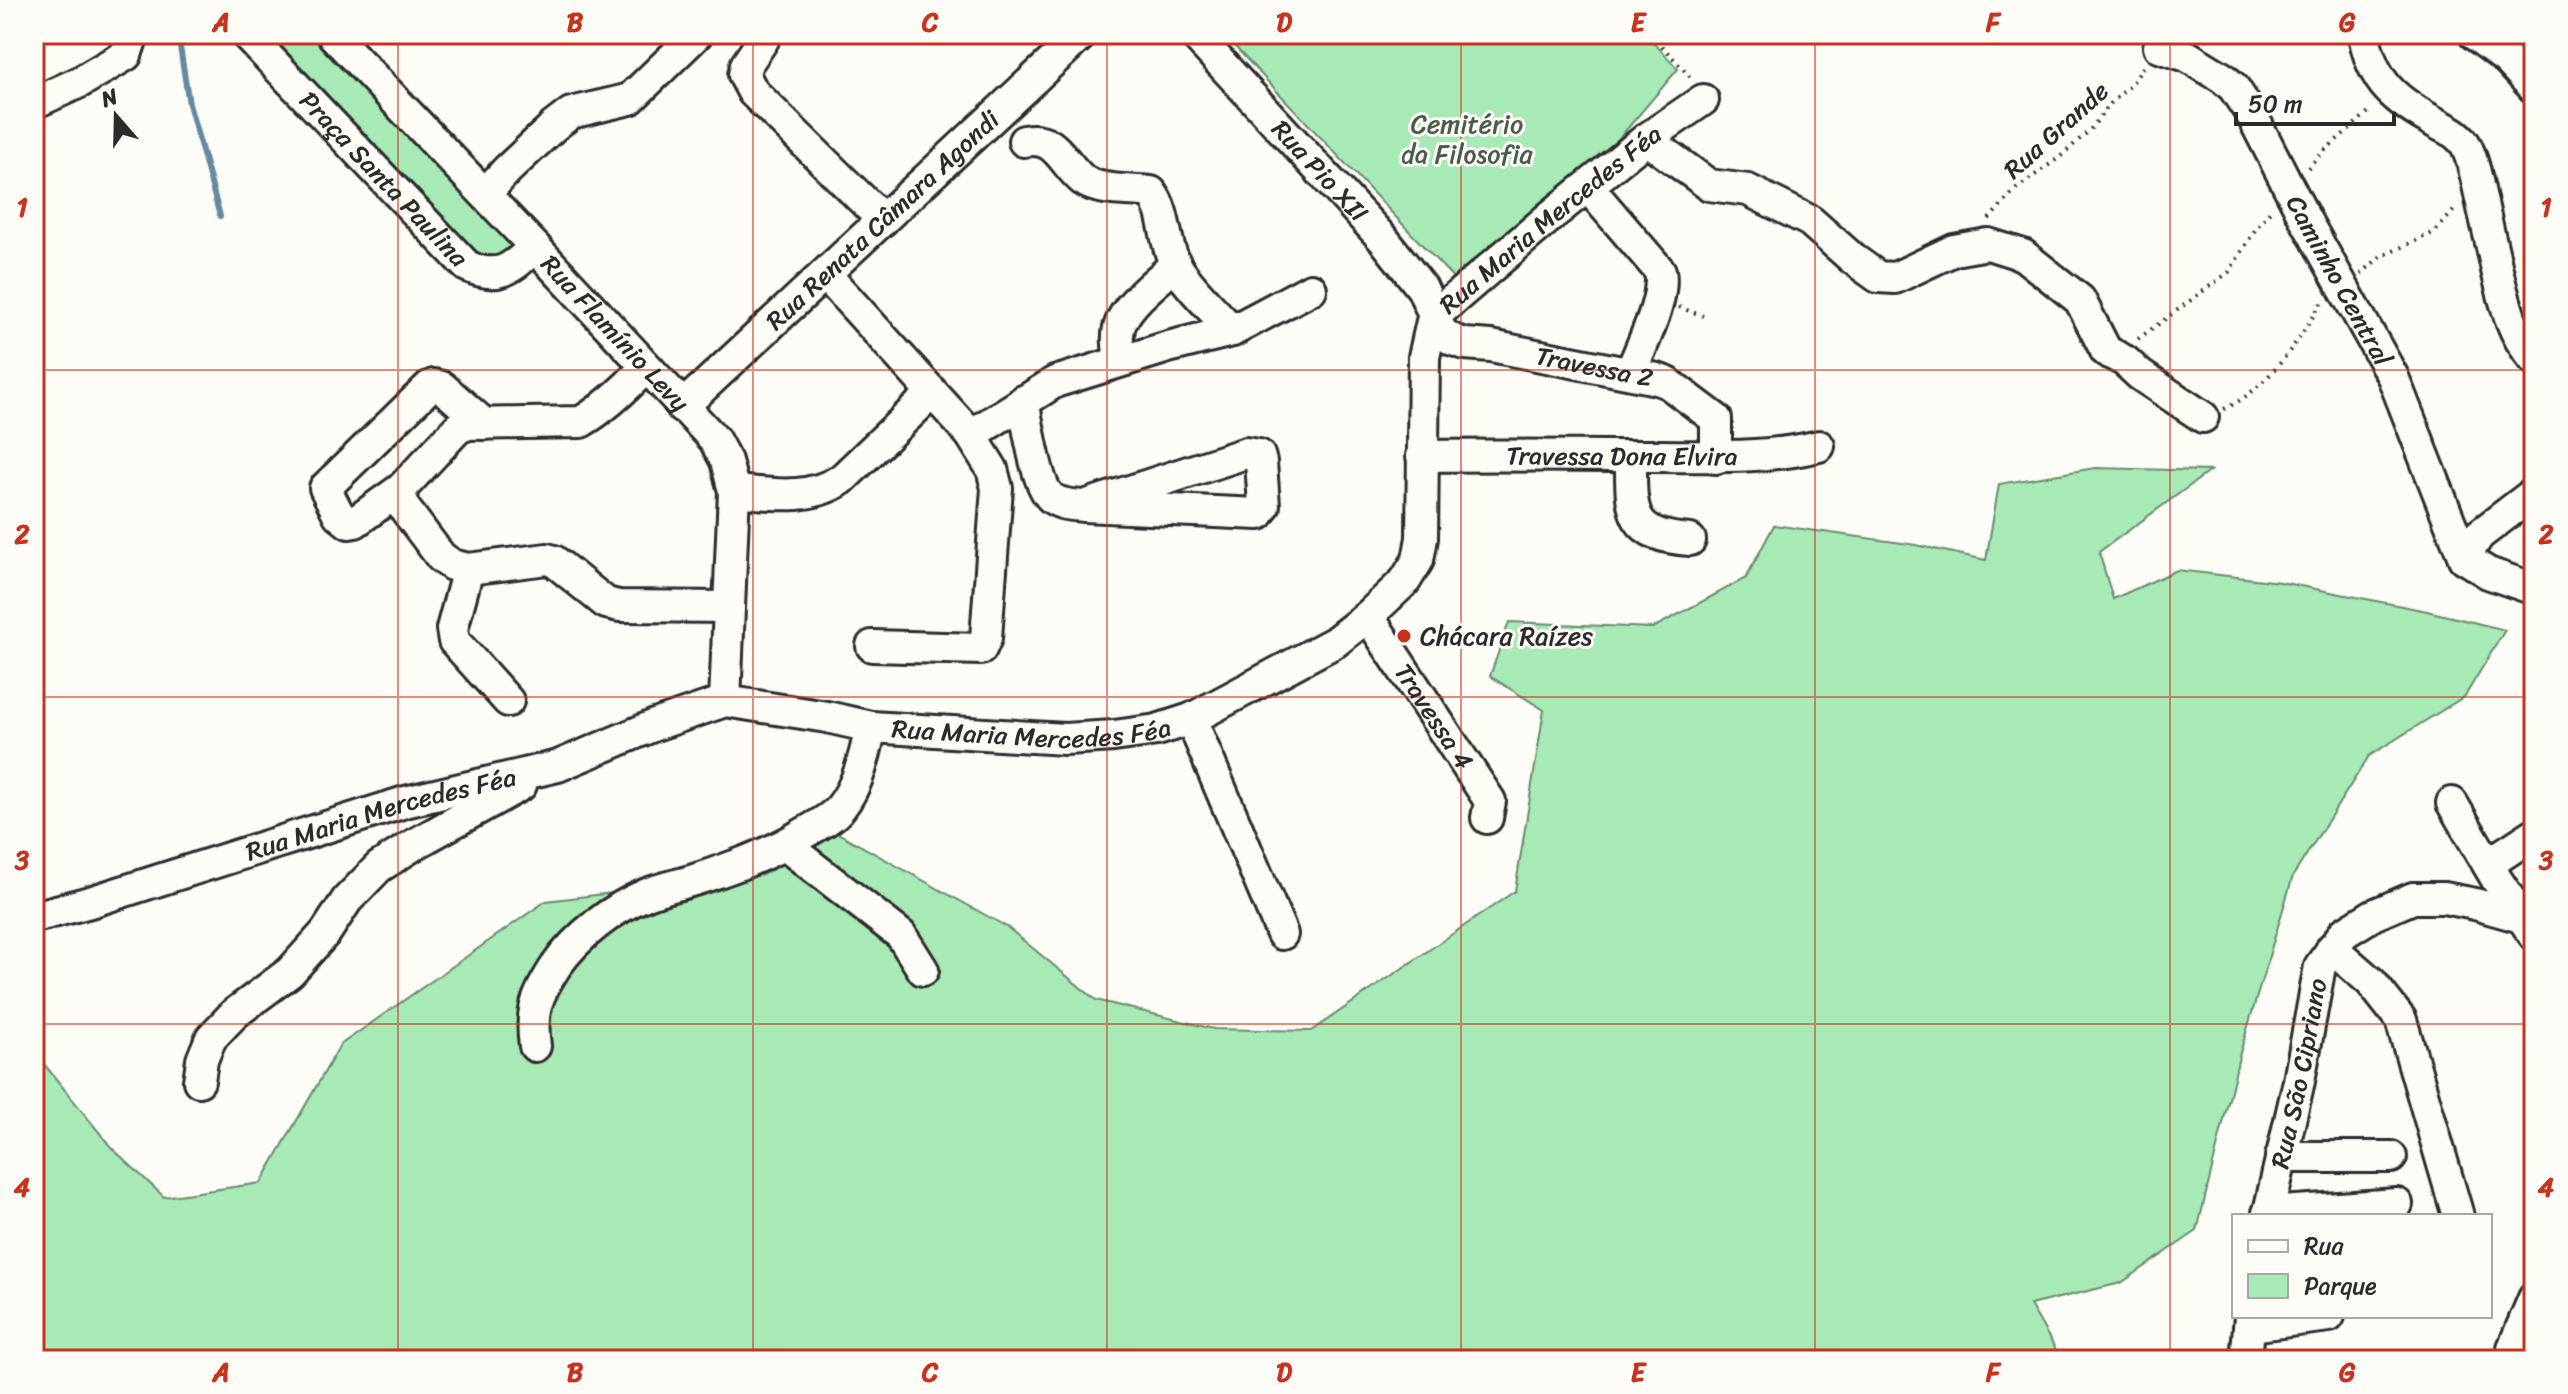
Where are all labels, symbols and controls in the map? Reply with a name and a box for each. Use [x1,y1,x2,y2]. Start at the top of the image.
text: A [211,0,230,45]
text: B [567,0,584,45]
text: C [921,0,939,45]
text: D [1276,0,1292,45]
text: E [1631,0,1648,45]
text: F [1985,0,2002,45]
text: G [2339,0,2356,45]
street label: Rua Grande [1992,69,2120,191]
north arrow [76,76,156,156]
text: N [95,76,124,119]
scale bar [2236,76,2394,126]
street label: Praça Santa Paulina [288,79,481,279]
text: 50 m [2248,83,2303,125]
street label: Rua Renata Câmara Agondi [754,98,1011,342]
park label: Cemitério da Filosofia [1401,101,1534,177]
street label: Rua Pio XII [1260,108,1380,233]
street label: Rua Maria Mercedes Féa [1428,112,1671,326]
text: 1 [16,184,28,230]
text: 1 [2540,184,2552,230]
street label: Caminho Central [2273,187,2406,375]
street label: Rua Flamínio Levy [529,243,702,423]
street label: Travessa 2 [1532,332,1657,401]
street label: Travessa Dona Elvira [1506,433,1738,479]
text: 2 [13,511,30,557]
text: 2 [2537,511,2554,557]
place label: Chácara Raízes [1420,613,1593,659]
marker: Chácara Raízes [1395,627,1413,645]
street label: Travessa 4 [1382,653,1486,779]
street label: Rua Maria Mercedes Féa [890,704,1177,762]
street label: Rua Maria Mercedes Féa [240,754,521,874]
text: 3 [14,837,30,883]
text: 3 [2538,837,2554,883]
street label: Rua São Cipriano [2257,974,2340,1173]
text: 4 [14,1164,30,1210]
text: 4 [2538,1164,2554,1210]
legend [2232,1214,2492,1318]
text: Rua [2304,1225,2344,1267]
text: Parque [2304,1265,2377,1307]
text: A [211,1349,230,1394]
text: B [567,1349,584,1394]
text: C [921,1349,939,1394]
text: D [1276,1349,1292,1394]
text: E [1631,1349,1648,1394]
text: F [1985,1349,2002,1394]
text: G [2339,1349,2356,1394]

